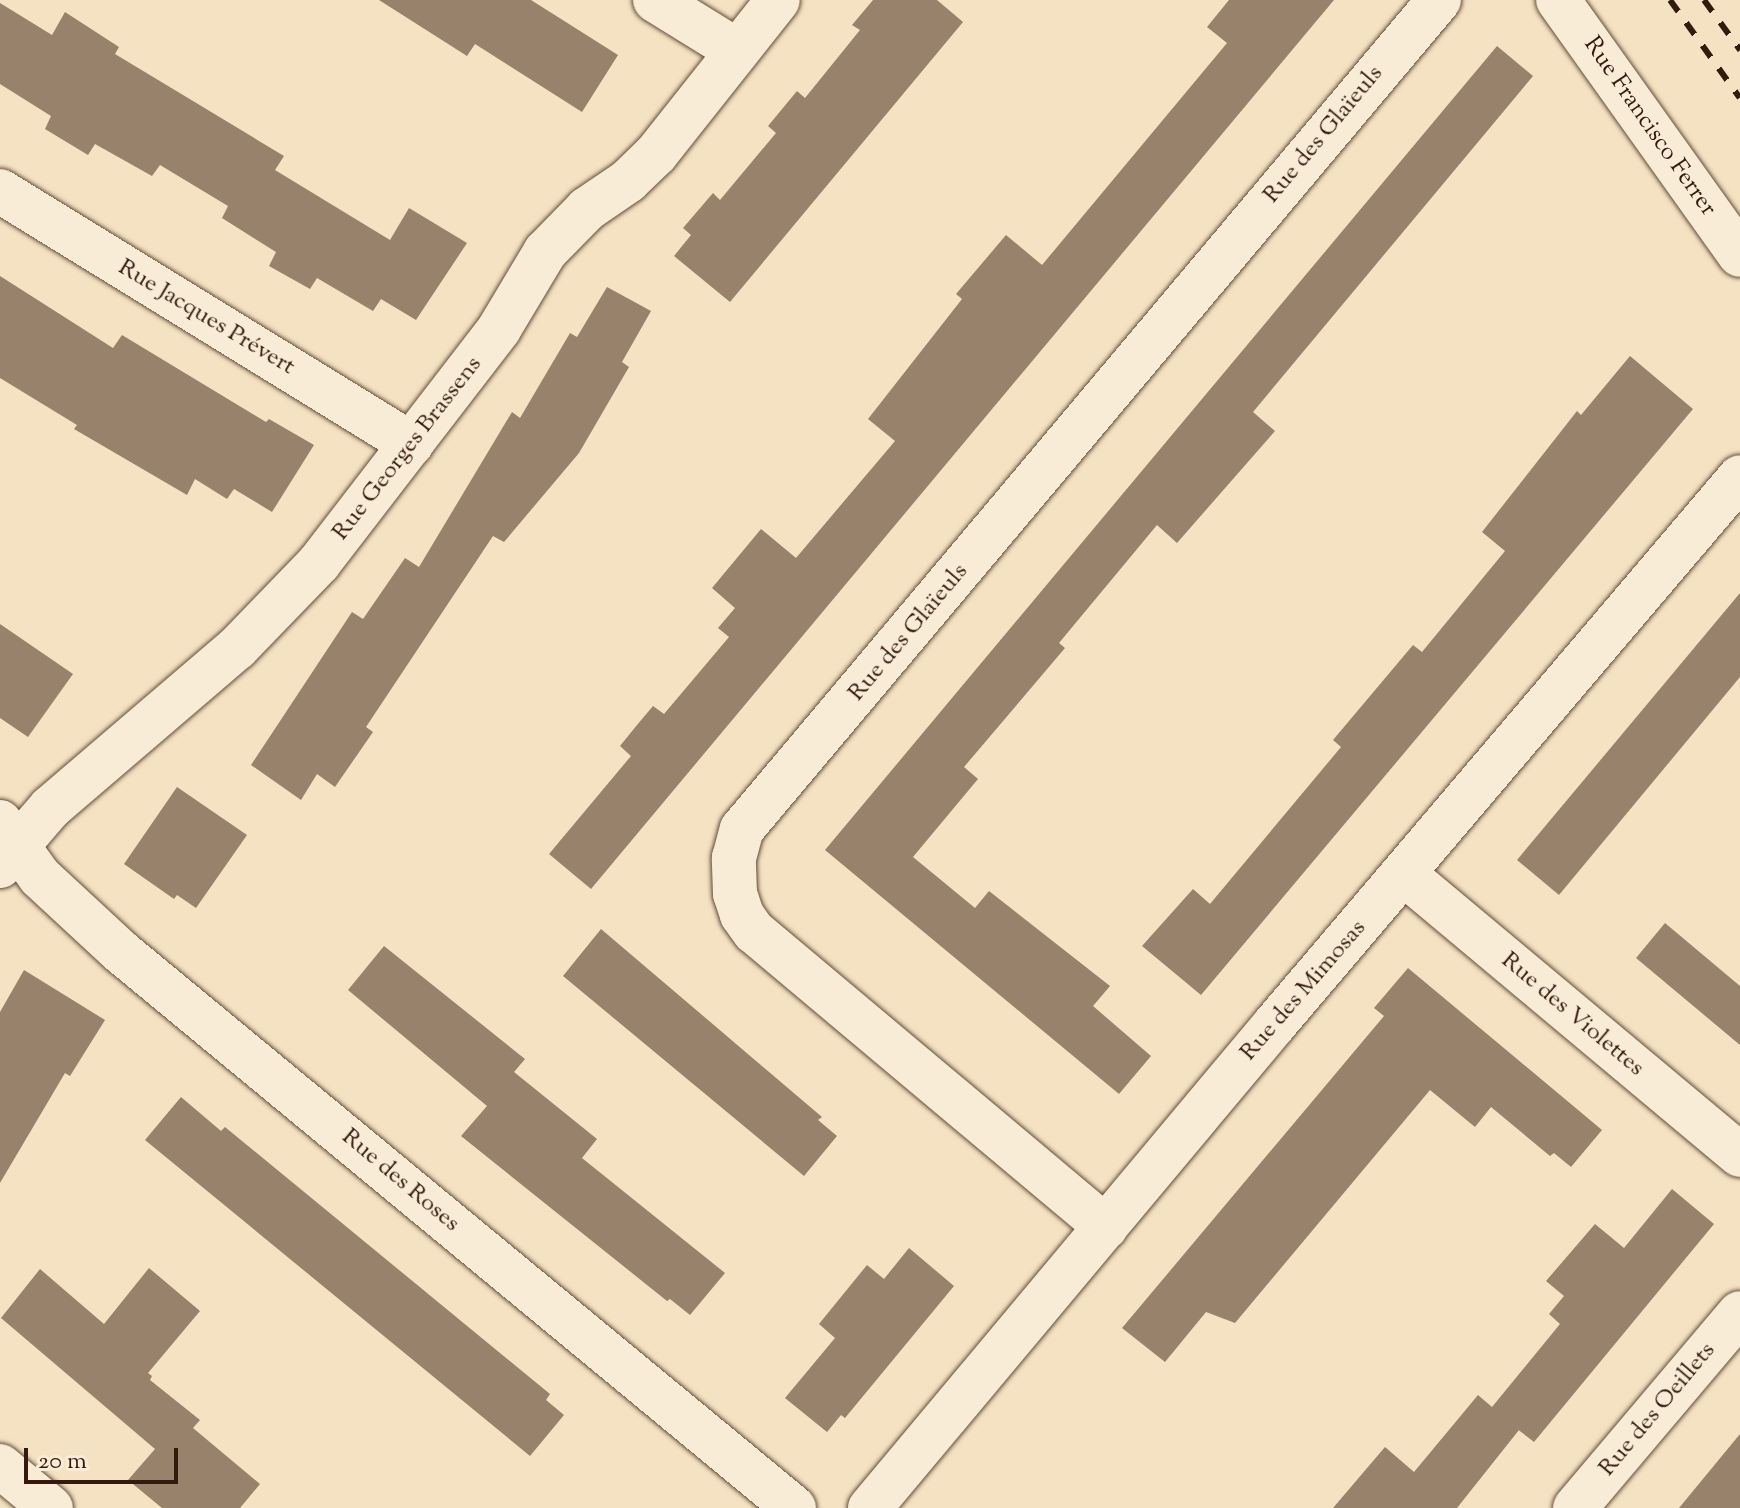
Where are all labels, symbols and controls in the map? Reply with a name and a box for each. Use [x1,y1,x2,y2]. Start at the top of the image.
street label: Rue Francisco Ferrer [1576,32,1722,222]
street label: Rue des Glaïeuls [1258,60,1390,210]
street label: Rue Jacques Prévert [112,254,300,382]
street label: Rue Georges Brassens [327,351,489,547]
street label: Rue des Glaïeuls [843,558,975,708]
street label: Rue des Mimosas [1235,915,1373,1067]
street label: Rue des Violettes [1495,947,1649,1083]
street label: Rue des Roses [335,1123,465,1239]
street label: Rue des Oeillets [1594,1337,1722,1483]
scale bar [28,1432,182,1482]
text: 20 m [38,1445,87,1479]

